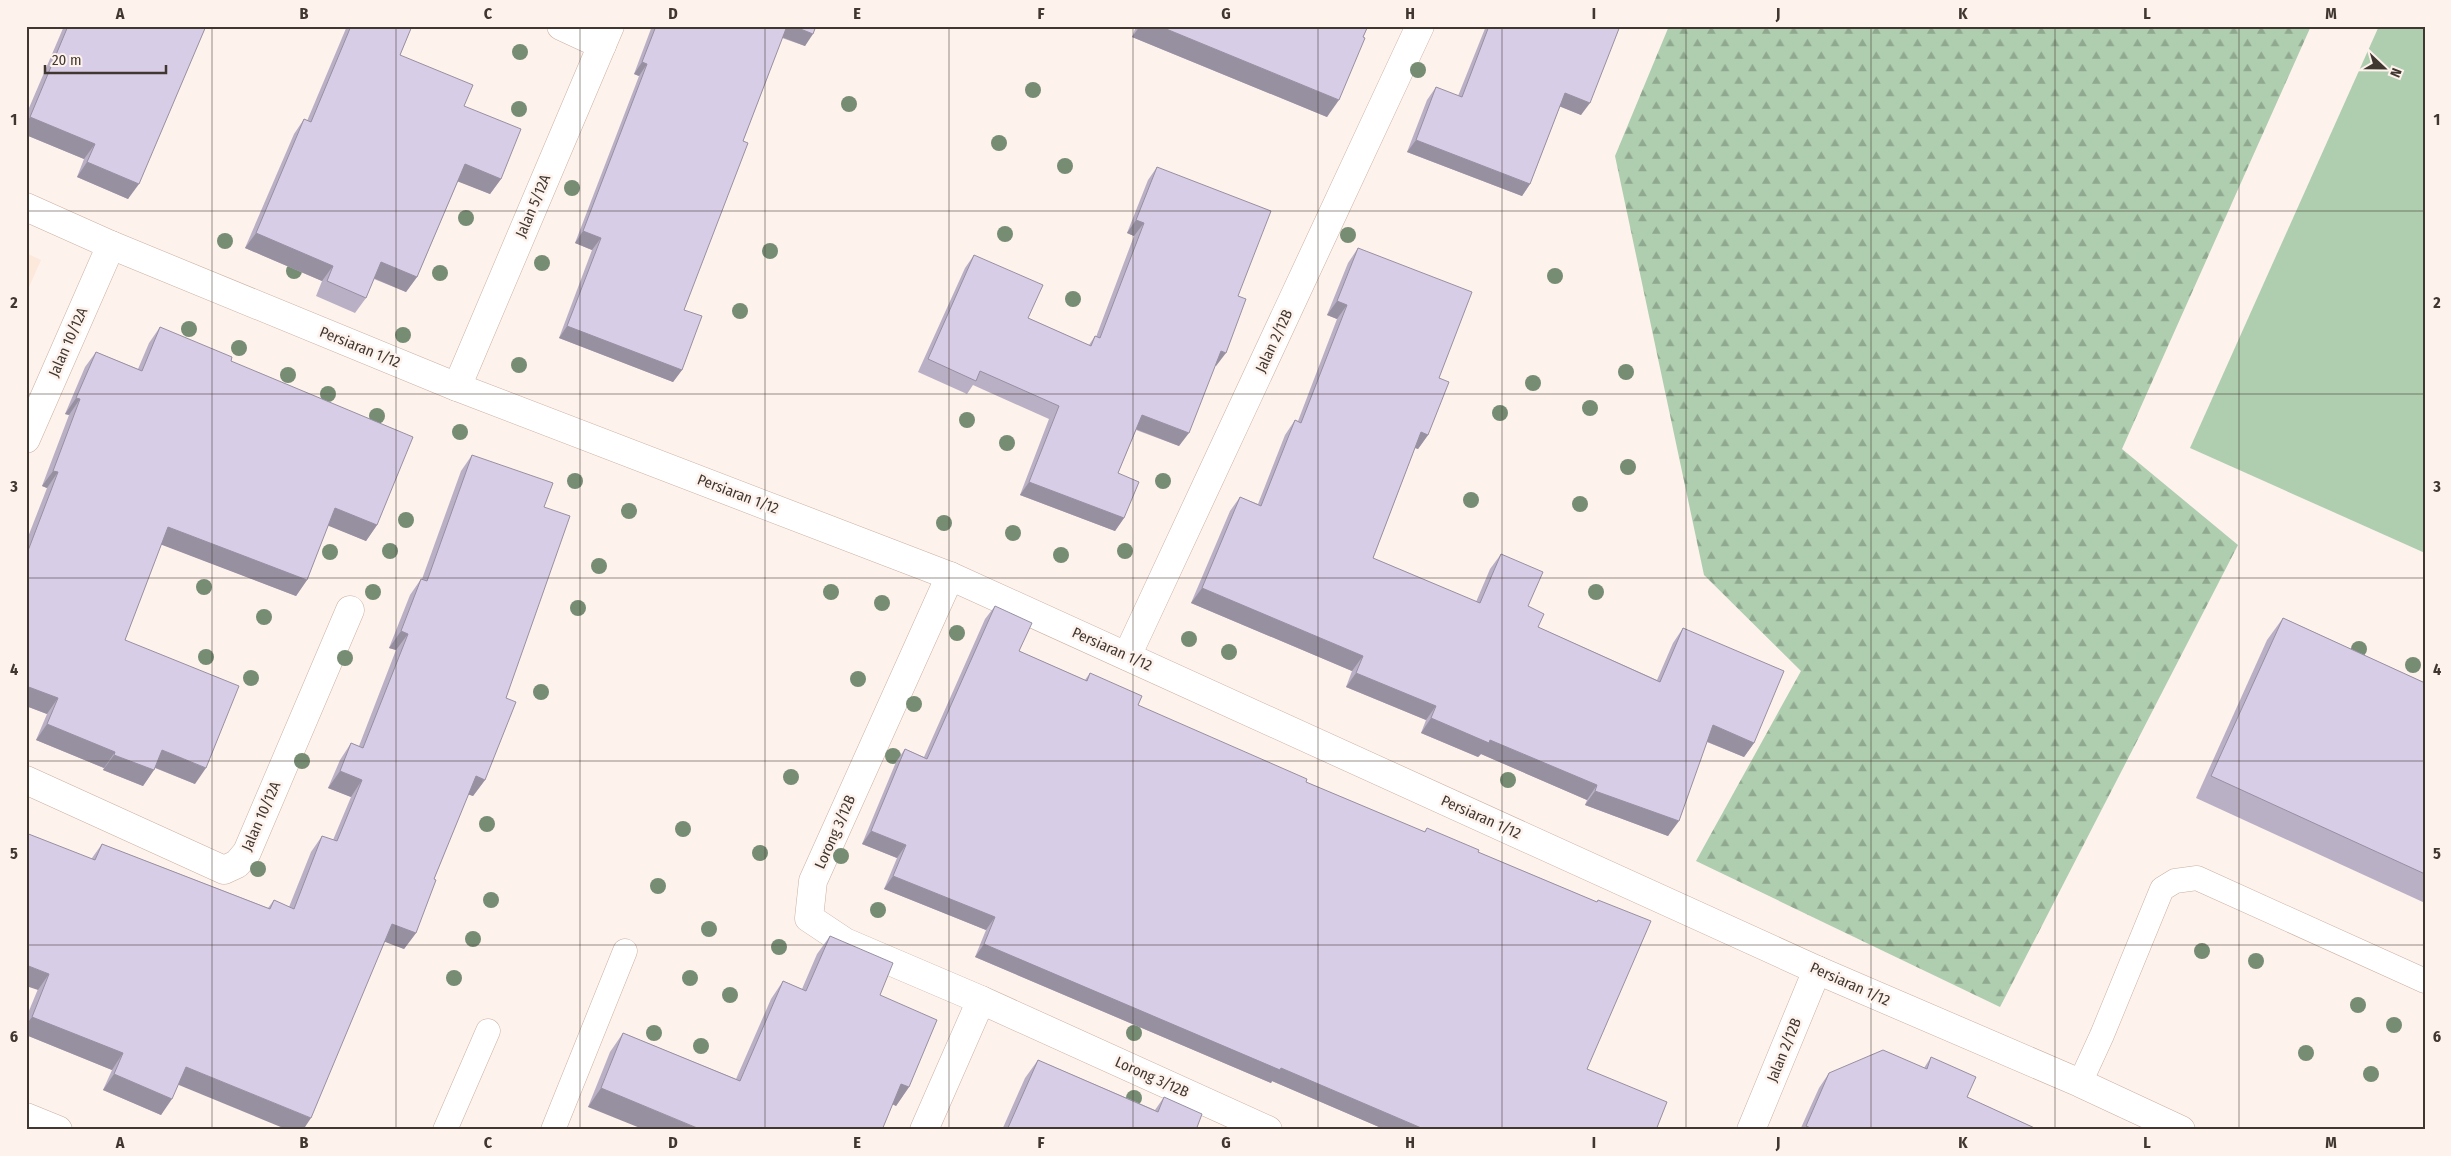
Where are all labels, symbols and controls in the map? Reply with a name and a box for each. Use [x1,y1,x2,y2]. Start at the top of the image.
text: A [115,4,125,23]
text: B [300,4,309,23]
text: C [484,4,493,23]
text: D [668,4,678,23]
text: E [853,4,861,23]
text: F [1037,4,1045,23]
text: G [1221,4,1231,23]
text: H [1405,4,1415,23]
text: I [1592,4,1596,23]
text: J [1775,4,1780,23]
text: K [1958,4,1968,23]
text: L [2143,4,2151,23]
text: M [2325,4,2337,23]
scale bar [45,42,166,74]
north arrow [2358,42,2408,92]
text: 20 m [52,51,82,69]
text: N [2386,66,2405,80]
text: 1 [11,110,17,129]
text: 1 [2434,110,2440,129]
street label: Jalan 5/12A [512,172,554,240]
text: 2 [9,293,18,312]
text: 2 [2432,293,2441,312]
street label: Jalan 10/12A [45,304,91,380]
street label: Jalan 2/12B [1252,307,1296,375]
street label: Persiaran 1/12 [317,323,403,371]
street label: Persiaran 1/12 [695,470,781,518]
text: 3 [9,477,18,496]
text: 3 [2432,477,2441,496]
street label: Persiaran 1/12 [1069,623,1155,675]
text: 4 [10,660,18,679]
text: 4 [2433,660,2441,679]
street label: Jalan 10/12A [238,778,284,854]
street label: Persiaran 1/12 [1438,791,1524,843]
street label: Lorong 3/12B [811,792,859,872]
text: 5 [10,844,18,863]
text: 5 [2433,844,2441,863]
street label: Persiaran 1/12 [1807,958,1893,1010]
street label: Jalan 2/12B [1763,1015,1805,1085]
text: 6 [10,1027,18,1046]
text: 6 [2433,1027,2441,1046]
street label: Lorong 3/12B [1112,1053,1192,1101]
text: A [115,1133,125,1152]
text: B [300,1133,309,1152]
text: C [484,1133,493,1152]
text: D [668,1133,678,1152]
text: E [853,1133,861,1152]
text: F [1037,1133,1045,1152]
text: G [1221,1133,1231,1152]
text: H [1405,1133,1415,1152]
text: I [1592,1133,1596,1152]
text: J [1775,1133,1780,1152]
text: K [1958,1133,1968,1152]
text: L [2143,1133,2151,1152]
text: M [2325,1133,2337,1152]

